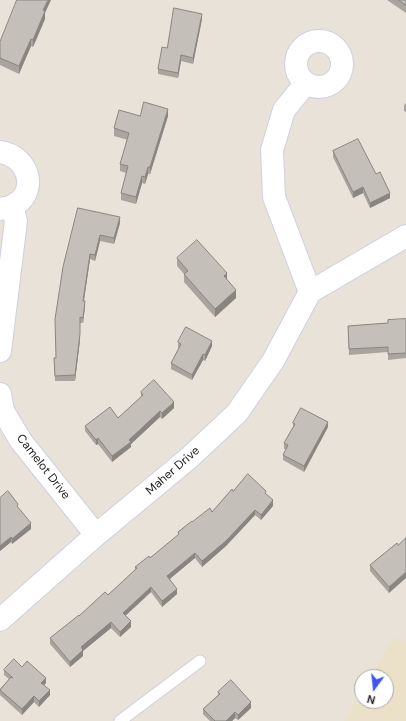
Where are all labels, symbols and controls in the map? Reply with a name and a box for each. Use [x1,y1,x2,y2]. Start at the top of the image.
street label: Camelot Drive [13,432,73,502]
street label: Maher Drive [143,444,203,498]
north arrow [354,669,394,709]
text: N [365,692,377,707]

